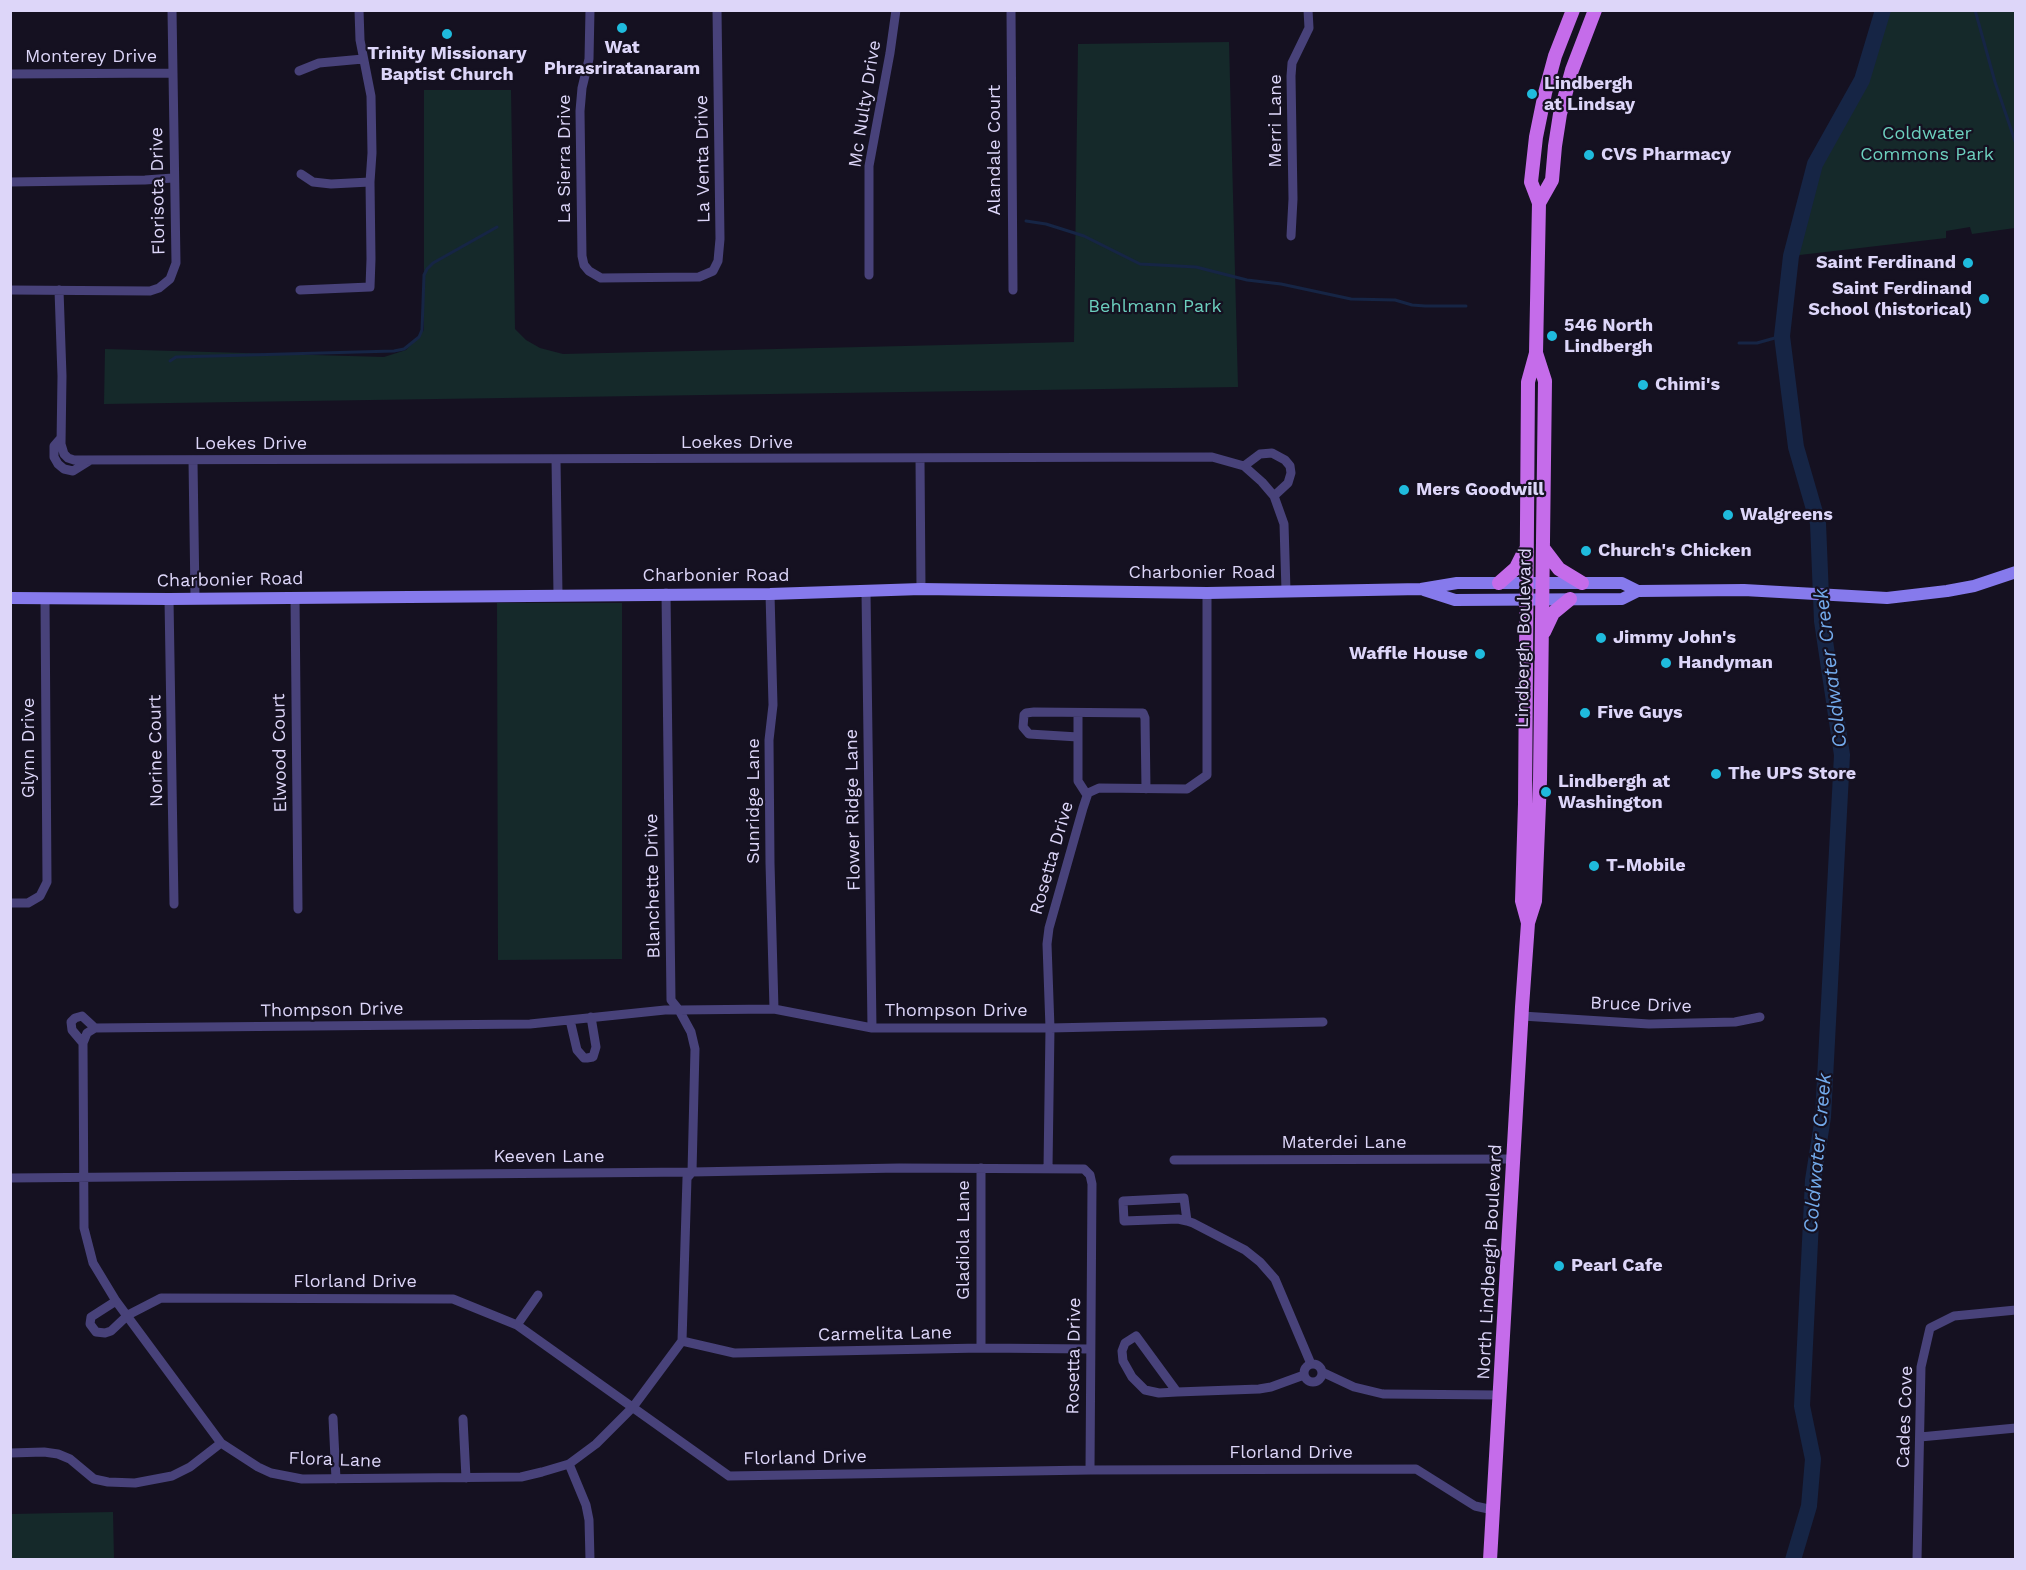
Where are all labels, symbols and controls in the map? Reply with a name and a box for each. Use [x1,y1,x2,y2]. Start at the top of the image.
marker: Wat Phrasriratanaram [615,21,629,35]
marker: Trinity Missionary Baptist Church [440,27,454,41]
place label: Wat Phrasriratanaram [544,37,700,80]
street label: Mc Nulty Drive [844,39,886,169]
place label: Trinity Missionary Baptist Church [367,43,527,86]
street label: Monterey Drive [25,46,157,68]
place label: Lindbergh at Lindsay [1544,73,1635,116]
street label: Merri Lane [1265,74,1287,168]
street label: Alandale Court [984,85,1006,215]
marker: Lindbergh at Lindsay [1525,87,1539,101]
street label: La Sierra Drive [554,94,576,224]
street label: La Venta Drive [691,95,715,223]
park label: Coldwater Commons Park [1860,123,1994,166]
street label: Florisota Drive [146,127,170,255]
place label: CVS Pharmacy [1601,144,1731,166]
marker: CVS Pharmacy [1582,148,1596,162]
place label: Saint Ferdinand [1816,252,1956,274]
marker: Saint Ferdinand [1961,256,1975,270]
place label: Saint Ferdinand School (historical) [1808,278,1972,320]
marker: Saint Ferdinand School (historical) [1977,292,1991,306]
park label: Behlmann Park [1088,296,1222,318]
place label: 546 North Lindbergh [1564,315,1653,358]
marker: 546 North Lindbergh [1545,329,1559,343]
place label: Chimi's [1655,374,1720,396]
marker: Chimi's [1636,378,1650,392]
street label: Loekes Drive [681,432,793,454]
street label: Loekes Drive [195,433,307,455]
place label: Mers Goodwill [1416,479,1544,501]
marker: Mers Goodwill [1397,483,1411,497]
place label: Walgreens [1740,504,1833,526]
marker: Walgreens [1721,508,1735,522]
place label: Church's Chicken [1598,540,1752,562]
marker: Church's Chicken [1579,544,1593,558]
street label: Lindbergh Boulevard [1512,548,1536,728]
street label: Charbonier Road [1129,562,1275,584]
street label: Charbonier Road [643,565,789,587]
street label: Charbonier Road [156,568,304,592]
water label: Coldwater Creek [1809,587,1853,749]
place label: Jimmy John's [1613,627,1736,649]
marker: Jimmy John's [1594,631,1608,645]
place label: Waffle House [1349,643,1468,665]
marker: Waffle House [1473,647,1487,661]
place label: Handyman [1678,652,1773,674]
marker: Handyman [1659,656,1673,670]
street label: Elwood Court [268,693,292,813]
street label: Norine Court [144,695,168,807]
street label: Glynn Drive [18,698,40,798]
place label: Five Guys [1597,702,1682,724]
marker: Five Guys [1578,706,1592,720]
street label: Flower Ridge Lane [841,729,865,891]
street label: Sunridge Lane [743,738,765,864]
place label: The UPS Store [1728,763,1856,785]
marker: The UPS Store [1709,767,1723,781]
place label: Lindbergh at Washington [1558,771,1670,814]
marker: Lindbergh at Washington [1539,785,1553,799]
street label: Rosetta Drive [1025,799,1079,917]
street label: Blanchette Drive [641,813,665,959]
place label: T-Mobile [1606,855,1686,877]
marker: T-Mobile [1587,859,1601,873]
street label: Bruce Drive [1590,992,1692,1018]
street label: Thompson Drive [260,998,404,1022]
street label: Thompson Drive [884,1000,1028,1022]
water label: Coldwater Creek [1799,1072,1837,1234]
street label: Materdei Lane [1281,1132,1407,1154]
street label: North Lindbergh Boulevard [1473,1144,1507,1380]
street label: Keeven Lane [493,1146,605,1168]
street label: Gladiola Lane [953,1180,975,1300]
place label: Pearl Cafe [1571,1255,1663,1277]
marker: Pearl Cafe [1552,1259,1566,1273]
street label: Florland Drive [293,1271,417,1293]
street label: Rosetta Drive [1062,1297,1086,1415]
street label: Carmelita Lane [818,1322,952,1346]
street label: Cades Cove [1892,1365,1918,1469]
street label: Florland Drive [1229,1442,1353,1464]
street label: Florland Drive [743,1446,867,1470]
street label: Flora Lane [288,1448,382,1472]

